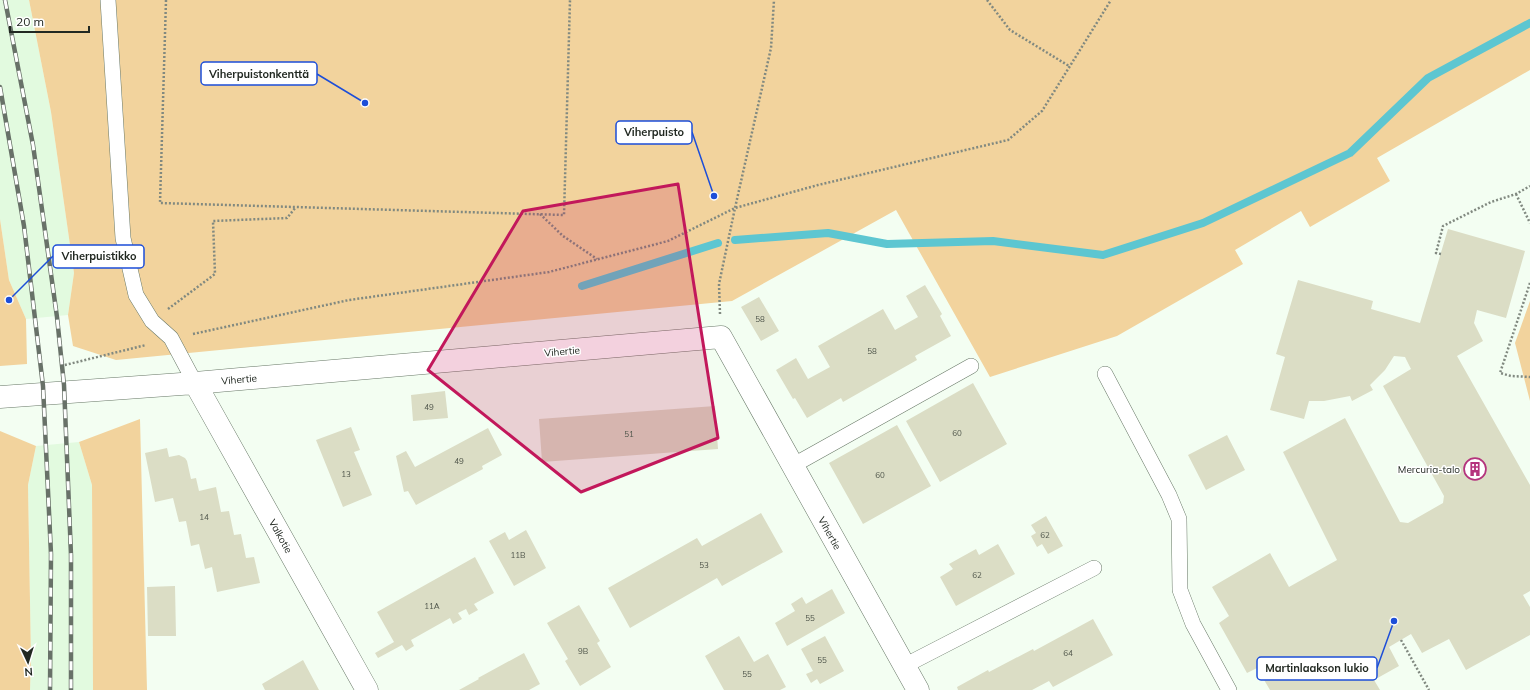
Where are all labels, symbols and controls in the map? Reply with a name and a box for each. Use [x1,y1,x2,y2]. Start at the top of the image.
scale bar [10,8,89,34]
text: 20 m [16,14,44,29]
callout: Viherpuistonkenttä [201,62,317,85]
text: Viherpuistonkenttä [208,67,309,81]
callout: Viherpuisto [616,121,692,144]
text: Viherpuisto [623,125,685,139]
callout: Viherpuistikko [53,245,144,268]
text: Viherpuistikko [60,249,137,263]
house number: 58 [755,314,765,324]
street label: Vihertie [544,343,580,360]
house number: 58 [867,346,877,356]
street label: Vihertie [221,371,257,388]
house number: 49 [424,402,434,412]
house number: 60 [952,428,962,438]
house number: 51 [624,429,634,439]
house number: 49 [454,456,464,466]
building icon: Mercuria-talo [1462,456,1488,482]
place label: Mercuria-talo [1398,463,1460,476]
house number: 13 [341,469,351,479]
house number: 60 [875,470,885,480]
house number: 14 [199,512,209,522]
street label: Vihertie [815,514,844,552]
street label: Valkotie [266,517,295,555]
house number: 62 [1040,530,1050,540]
house number: 11B [510,550,526,560]
house number: 53 [699,560,709,570]
house number: 62 [972,570,982,580]
house number: 11A [424,601,440,611]
house number: 55 [805,613,815,623]
north arrow [8,642,48,682]
house number: 9B [578,646,588,656]
house number: 64 [1063,648,1073,658]
house number: 55 [817,655,827,665]
callout: Martinlaakson lukio [1257,657,1377,680]
text: Martinlaakson lukio [1265,661,1369,675]
text: N [24,665,33,679]
house number: 55 [742,669,752,679]

